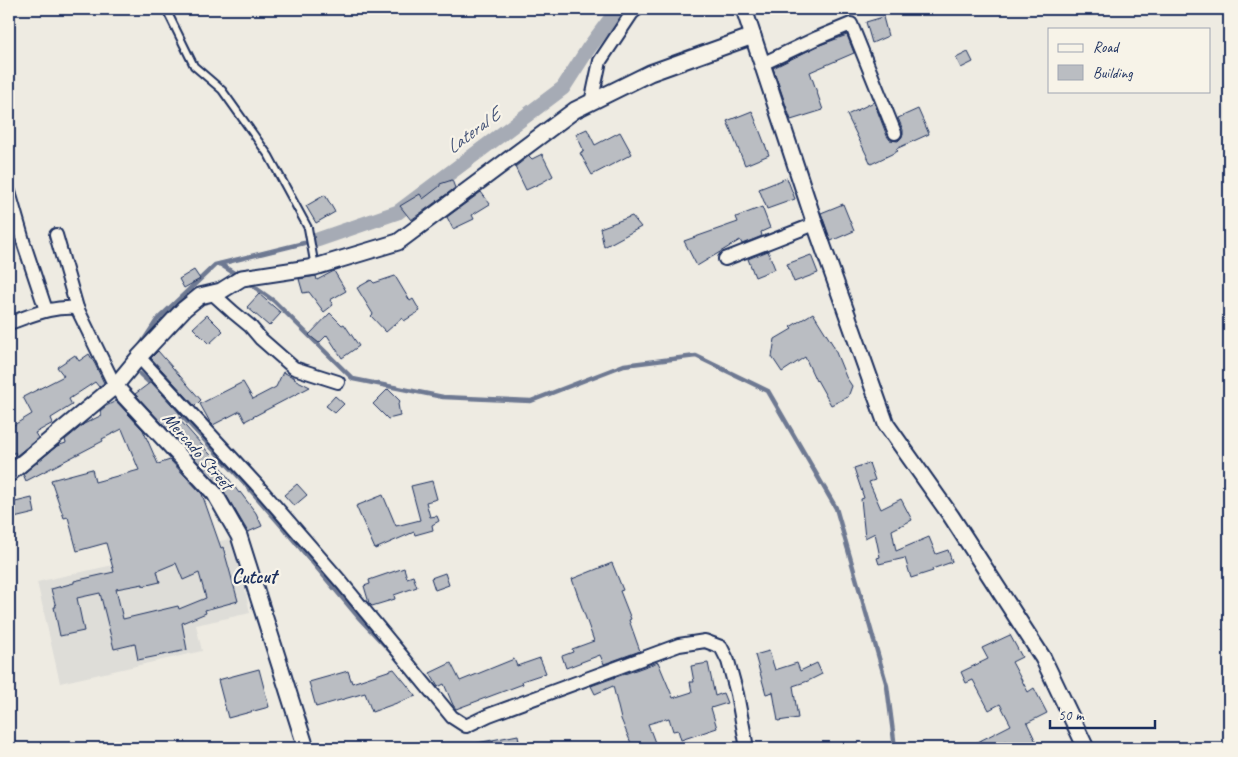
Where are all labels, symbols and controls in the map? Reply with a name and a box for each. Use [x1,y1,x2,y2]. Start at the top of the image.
legend [1048,28,1210,92]
text: Road [1093,38,1120,57]
text: Building [1093,64,1133,83]
water label: Lateral E [441,99,509,159]
street label: Mercado Street [158,408,240,497]
district label: Cutcut [232,564,280,589]
scale bar [1050,697,1156,729]
text: 50 m [1058,706,1085,725]

